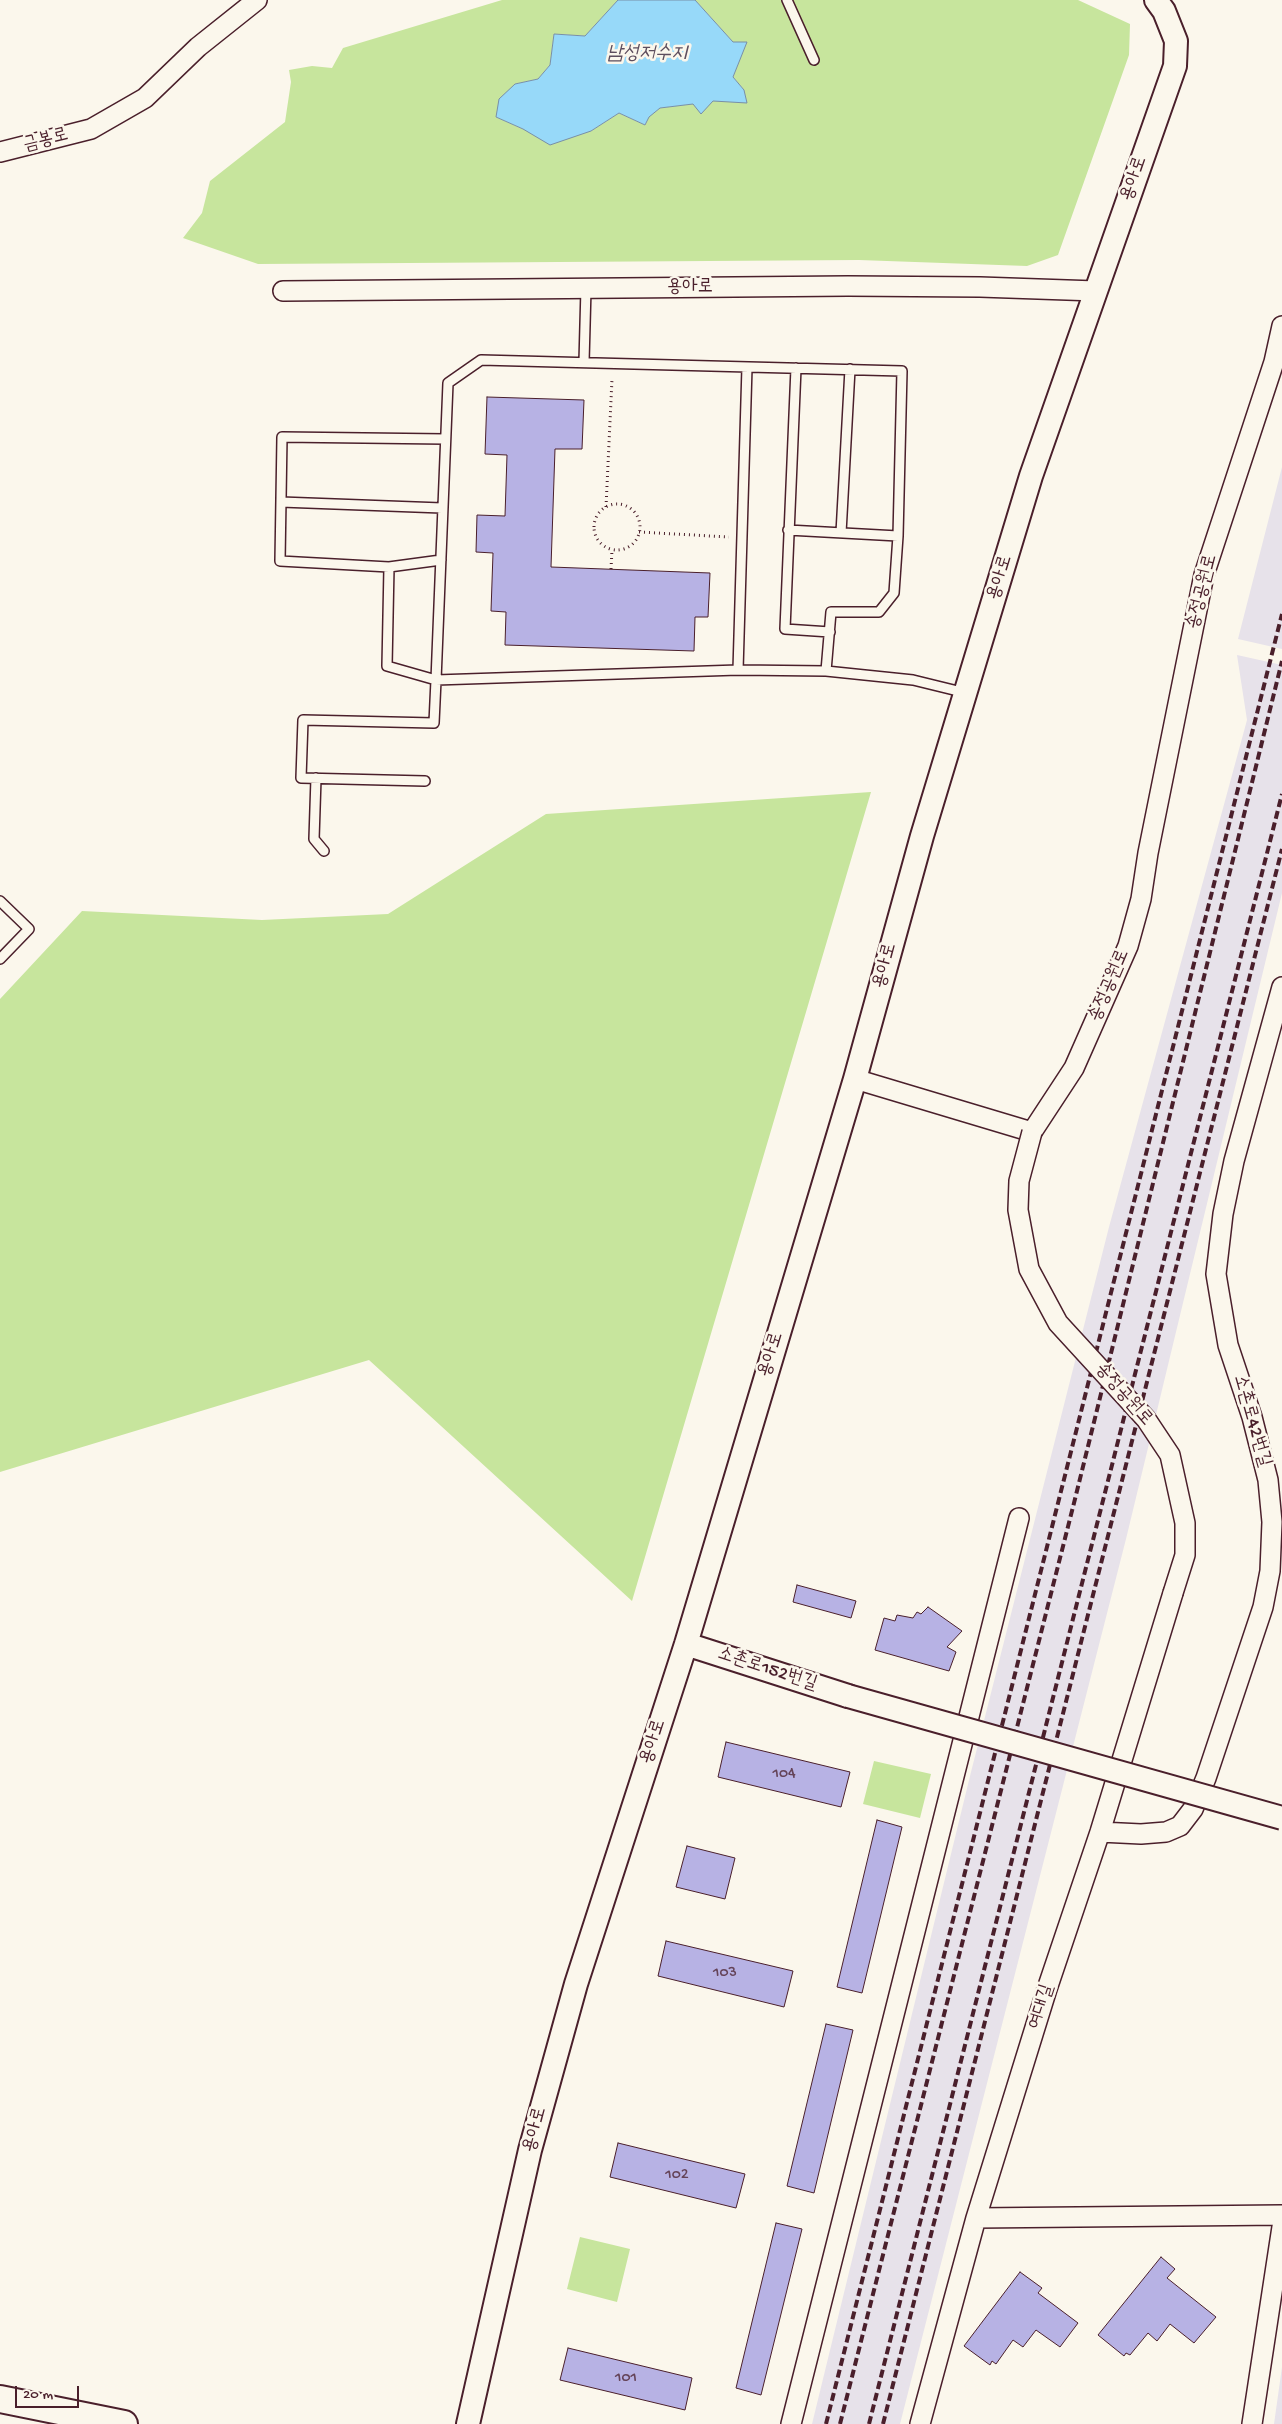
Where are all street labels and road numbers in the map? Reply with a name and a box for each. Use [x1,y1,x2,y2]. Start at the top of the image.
street label: 금봉로 [21,124,71,158]
street label: 용아로 [1117,154,1153,204]
street label: 용아로 [667,277,713,299]
street label: 송정공원로 [1183,552,1223,632]
street label: 용아로 [983,553,1019,603]
street label: 용아로 [869,941,903,991]
street label: 송정공원로 [1085,946,1135,1026]
street label: 용아로 [754,1330,790,1380]
street label: 송정공원로 [1089,1359,1157,1431]
street label: 소촌로42번길 [1227,1372,1275,1470]
street label: 소촌로152번길 [714,1643,820,1697]
street label: 용아로 [636,1717,672,1767]
street label: 여대길 [1024,1982,1060,2032]
street label: 용아로 [519,2105,553,2155]

